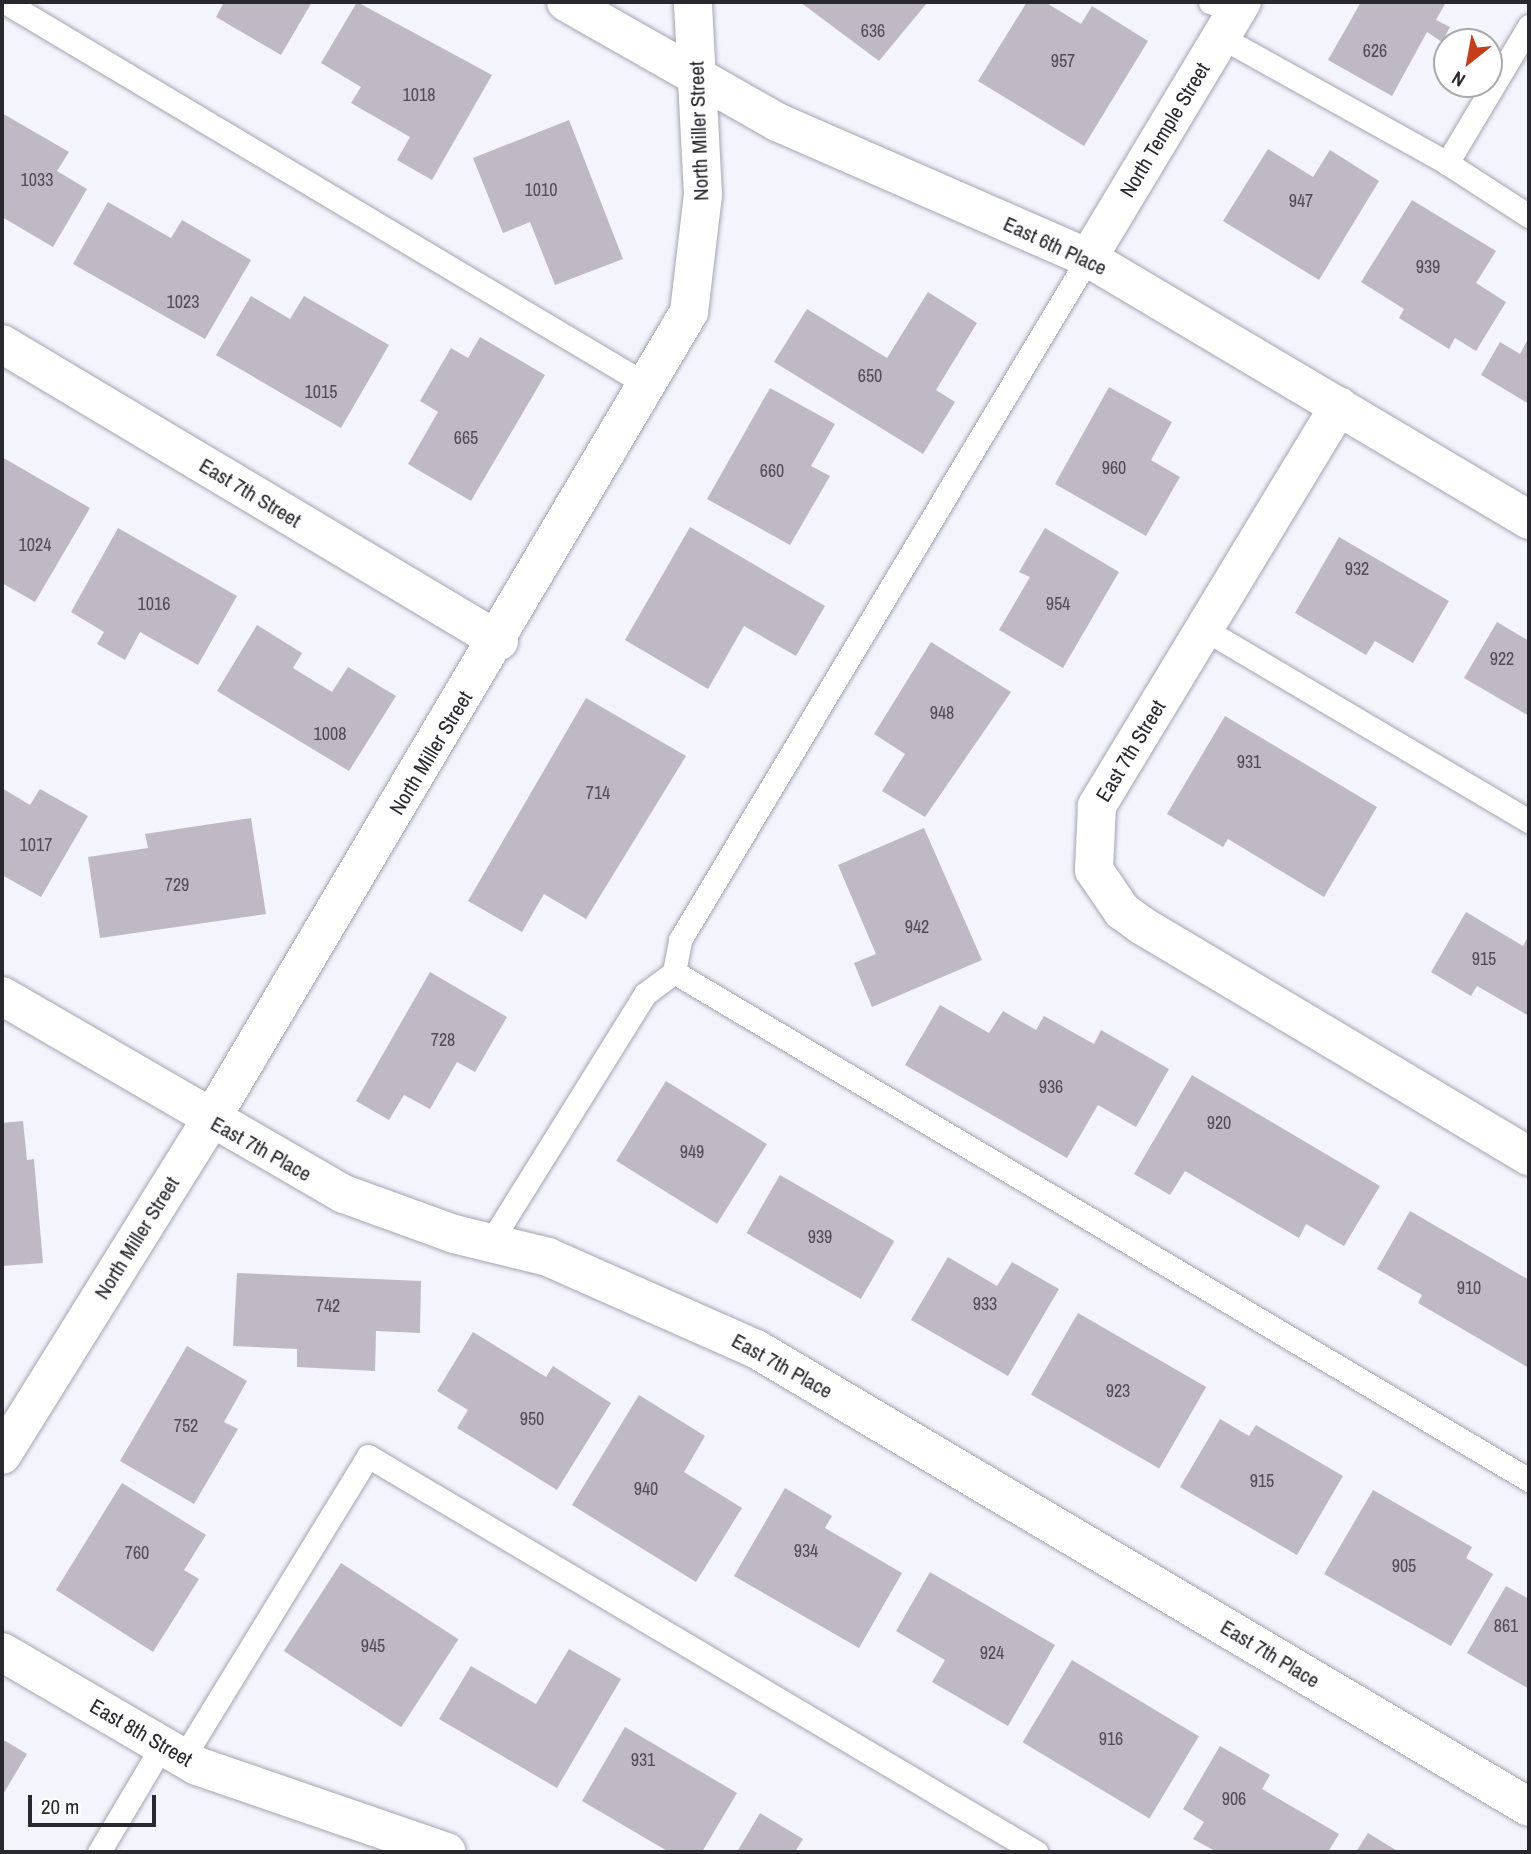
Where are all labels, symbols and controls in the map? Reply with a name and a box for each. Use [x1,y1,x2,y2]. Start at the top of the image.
house number: 636 [861,20,885,42]
north arrow [1433,28,1503,98]
house number: 626 [1363,40,1387,62]
house number: 957 [1051,50,1075,72]
street label: North Temple Street [1115,58,1215,202]
street label: North Miller Street [684,61,714,201]
text: N [1447,65,1470,93]
house number: 1018 [403,84,435,106]
house number: 1033 [21,169,53,191]
house number: 1010 [525,179,557,201]
house number: 947 [1289,190,1313,212]
street label: East 6th Place [999,211,1111,281]
house number: 939 [1416,256,1440,278]
house number: 1023 [167,291,199,313]
house number: 650 [858,365,882,387]
house number: 1015 [305,381,337,403]
house number: 665 [454,427,478,449]
street label: East 7th Street [195,453,305,533]
house number: 960 [1102,457,1126,479]
house number: 660 [760,460,784,482]
house number: 1024 [19,534,51,556]
house number: 932 [1345,558,1369,580]
house number: 1016 [138,593,170,615]
house number: 954 [1046,593,1070,615]
house number: 922 [1490,648,1514,670]
street label: North Miller Street [384,687,478,819]
street label: East 7th Street [1091,696,1171,806]
house number: 948 [930,702,954,724]
house number: 1008 [314,723,346,745]
house number: 931 [1237,751,1261,773]
house number: 714 [586,782,610,804]
house number: 1017 [20,834,52,856]
house number: 729 [165,874,189,896]
house number: 942 [905,916,929,938]
house number: 915 [1472,948,1496,970]
house number: 728 [431,1029,455,1051]
house number: 936 [1039,1076,1063,1098]
street label: East 7th Place [206,1111,316,1187]
house number: 920 [1207,1112,1231,1134]
house number: 949 [680,1141,704,1163]
street label: North Miller Street [89,1172,185,1304]
house number: 939 [808,1226,832,1248]
house number: 910 [1457,1277,1481,1299]
house number: 933 [973,1293,997,1315]
house number: 742 [316,1295,340,1317]
street label: East 7th Place [727,1328,837,1404]
house number: 923 [1106,1380,1130,1402]
house number: 950 [520,1408,544,1430]
house number: 752 [174,1415,198,1437]
house number: 915 [1250,1470,1274,1492]
house number: 940 [634,1478,658,1500]
house number: 934 [794,1540,818,1562]
house number: 760 [125,1542,149,1564]
house number: 905 [1392,1555,1416,1577]
street label: East 7th Place [1216,1615,1324,1693]
house number: 861 [1494,1615,1518,1637]
house number: 945 [361,1635,385,1657]
house number: 924 [980,1642,1004,1664]
street label: East 8th Street [85,1694,197,1772]
house number: 916 [1099,1728,1123,1750]
house number: 931 [631,1749,655,1771]
scale bar [32,1780,159,1824]
house number: 906 [1222,1788,1246,1810]
text: 20 m [41,1792,79,1821]

